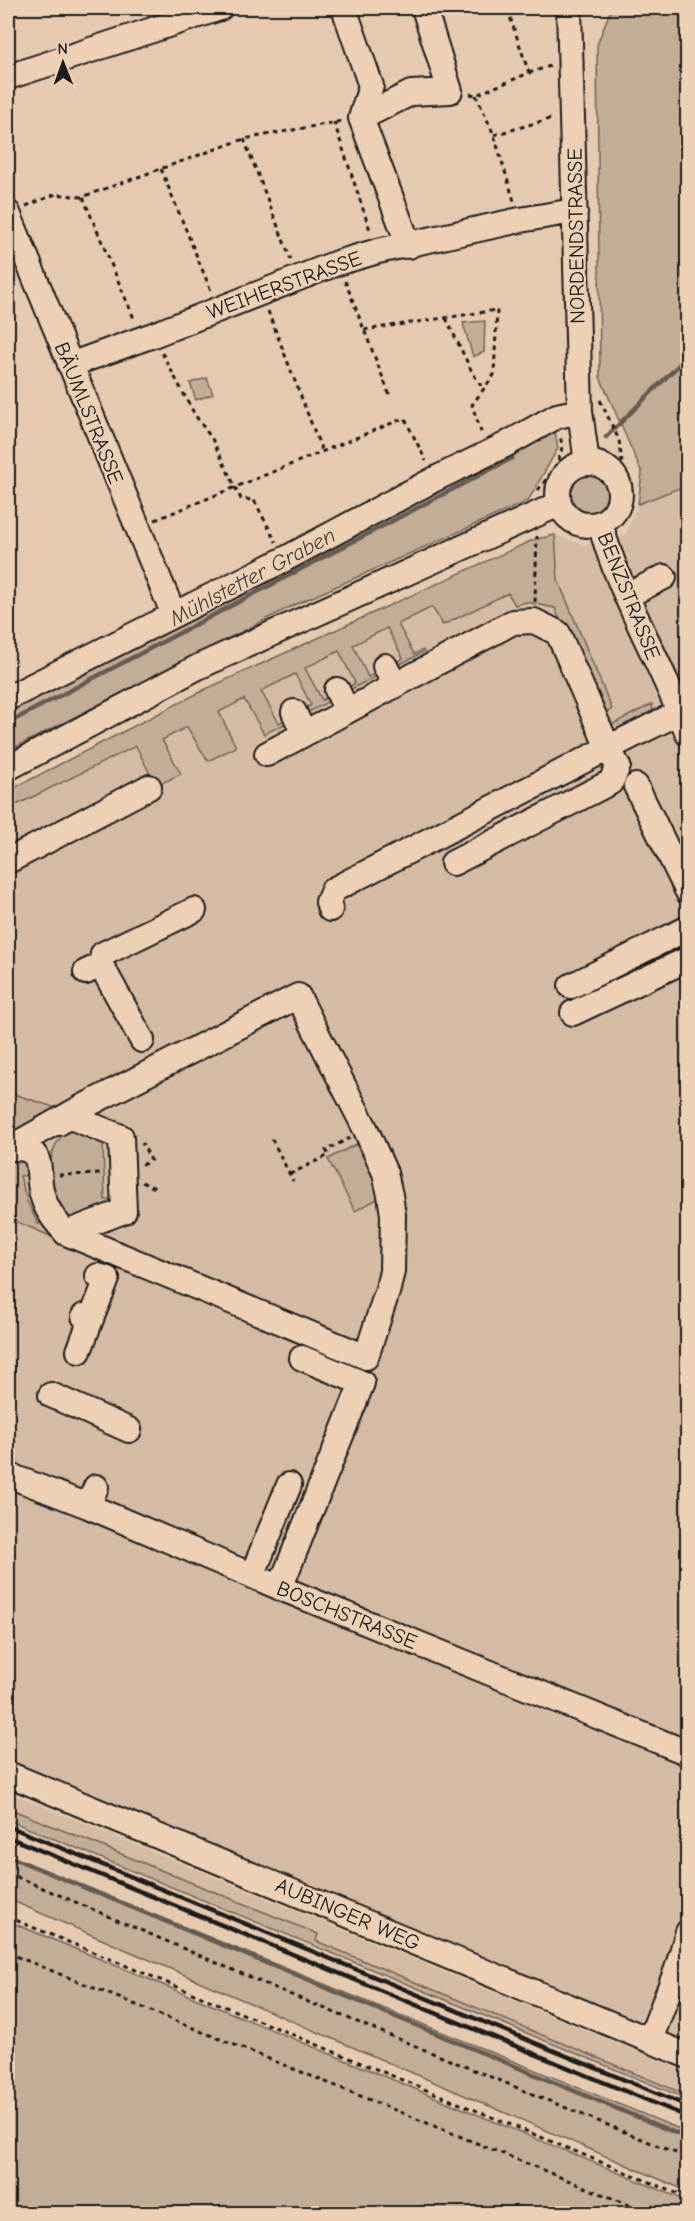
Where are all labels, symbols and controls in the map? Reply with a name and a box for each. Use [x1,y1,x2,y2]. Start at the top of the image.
north arrow [33,33,93,93]
text: N [57,40,68,58]
street label: NORDENDSTRASSE [562,148,590,324]
street label: WEIHERSTRASSE [204,246,364,324]
street label: BÄUMLSTRASSE [50,339,128,487]
water label: Mühlstetter Graben [164,522,340,632]
street label: BENZSTRASSE [593,529,665,663]
street label: BOSCHSTRASSE [273,1576,421,1654]
street label: AUBINGER WEG [272,1873,424,1955]

